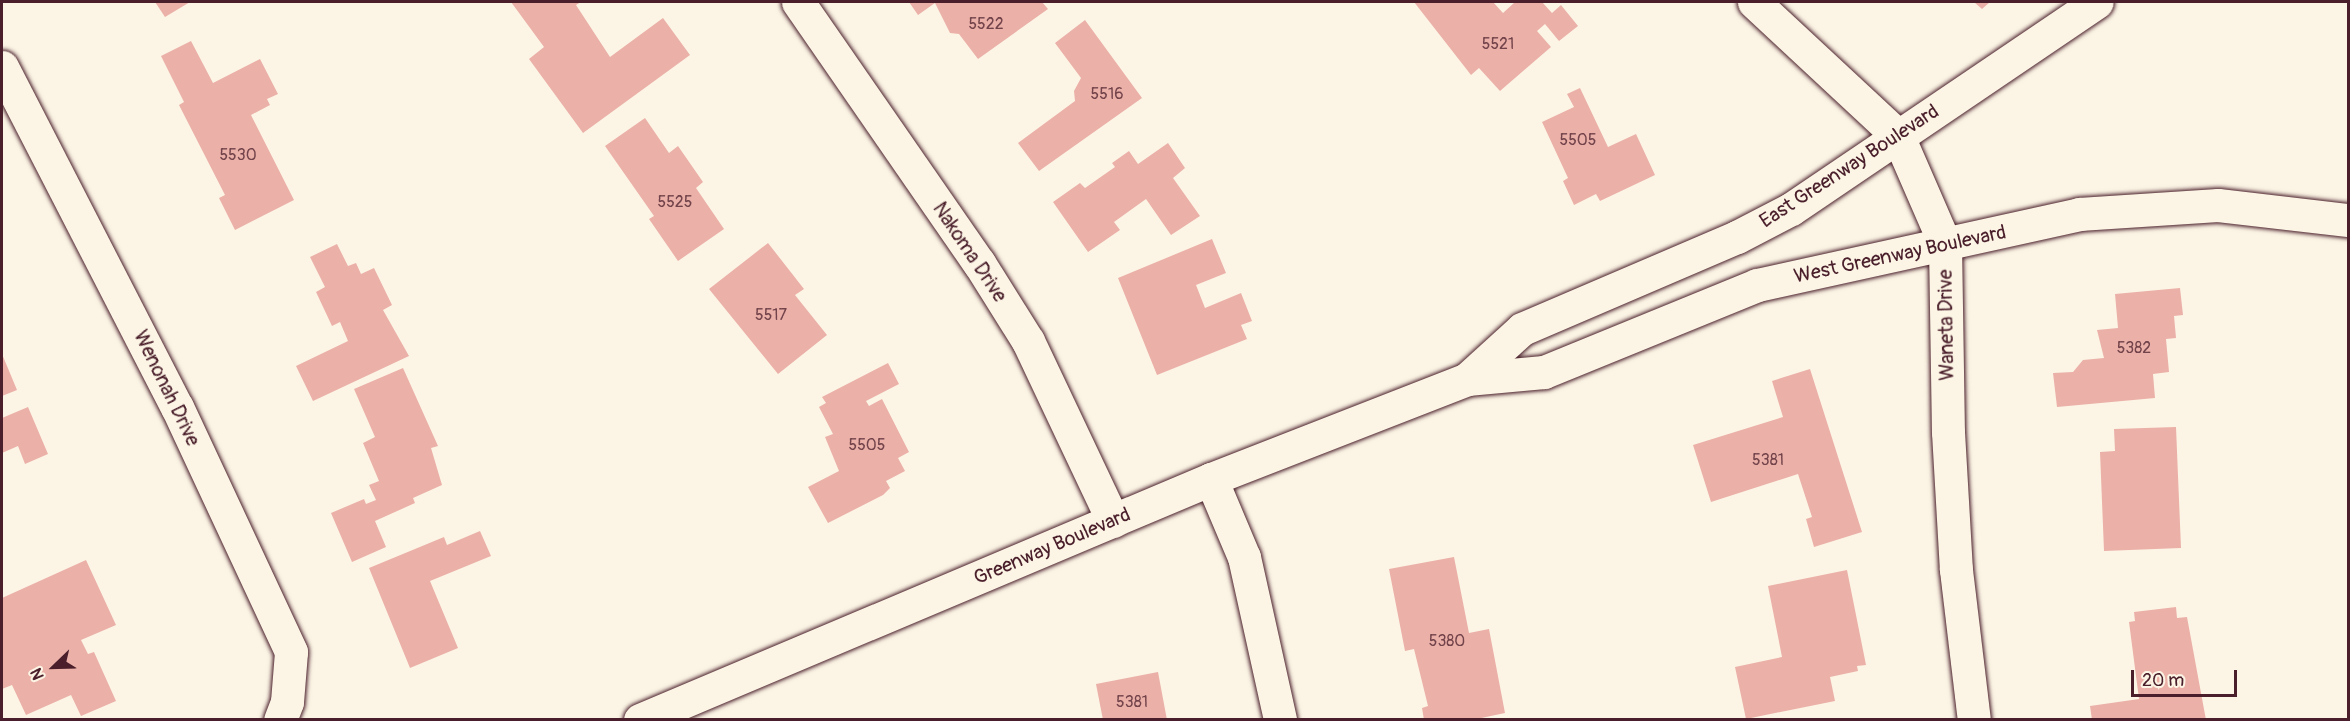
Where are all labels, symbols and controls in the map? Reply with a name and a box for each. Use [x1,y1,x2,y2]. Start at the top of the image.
house number: 5522 [968,14,1004,34]
house number: 5521 [1482,34,1514,54]
house number: 5516 [1091,84,1123,104]
street label: East Greenway Boulevard [1755,99,1943,233]
house number: 5505 [1560,130,1596,150]
house number: 5530 [219,145,257,165]
house number: 5525 [658,192,692,212]
street label: Nakoma Drive [928,197,1012,307]
street label: West Greenway Boulevard [1792,220,2008,288]
street label: Waneta Drive [1933,269,1959,381]
house number: 5517 [755,305,787,325]
street label: Wenonah Drive [129,326,205,450]
house number: 5382 [2117,338,2151,358]
house number: 5505 [849,435,885,455]
house number: 5381 [1752,450,1784,470]
street label: Greenway Boulevard [970,502,1134,590]
house number: 5380 [1429,631,1465,651]
north arrow [24,637,84,697]
scale bar [2134,658,2240,696]
text: N [26,665,49,683]
text: 20 m [2142,669,2184,692]
house number: 5381 [1116,692,1148,712]

